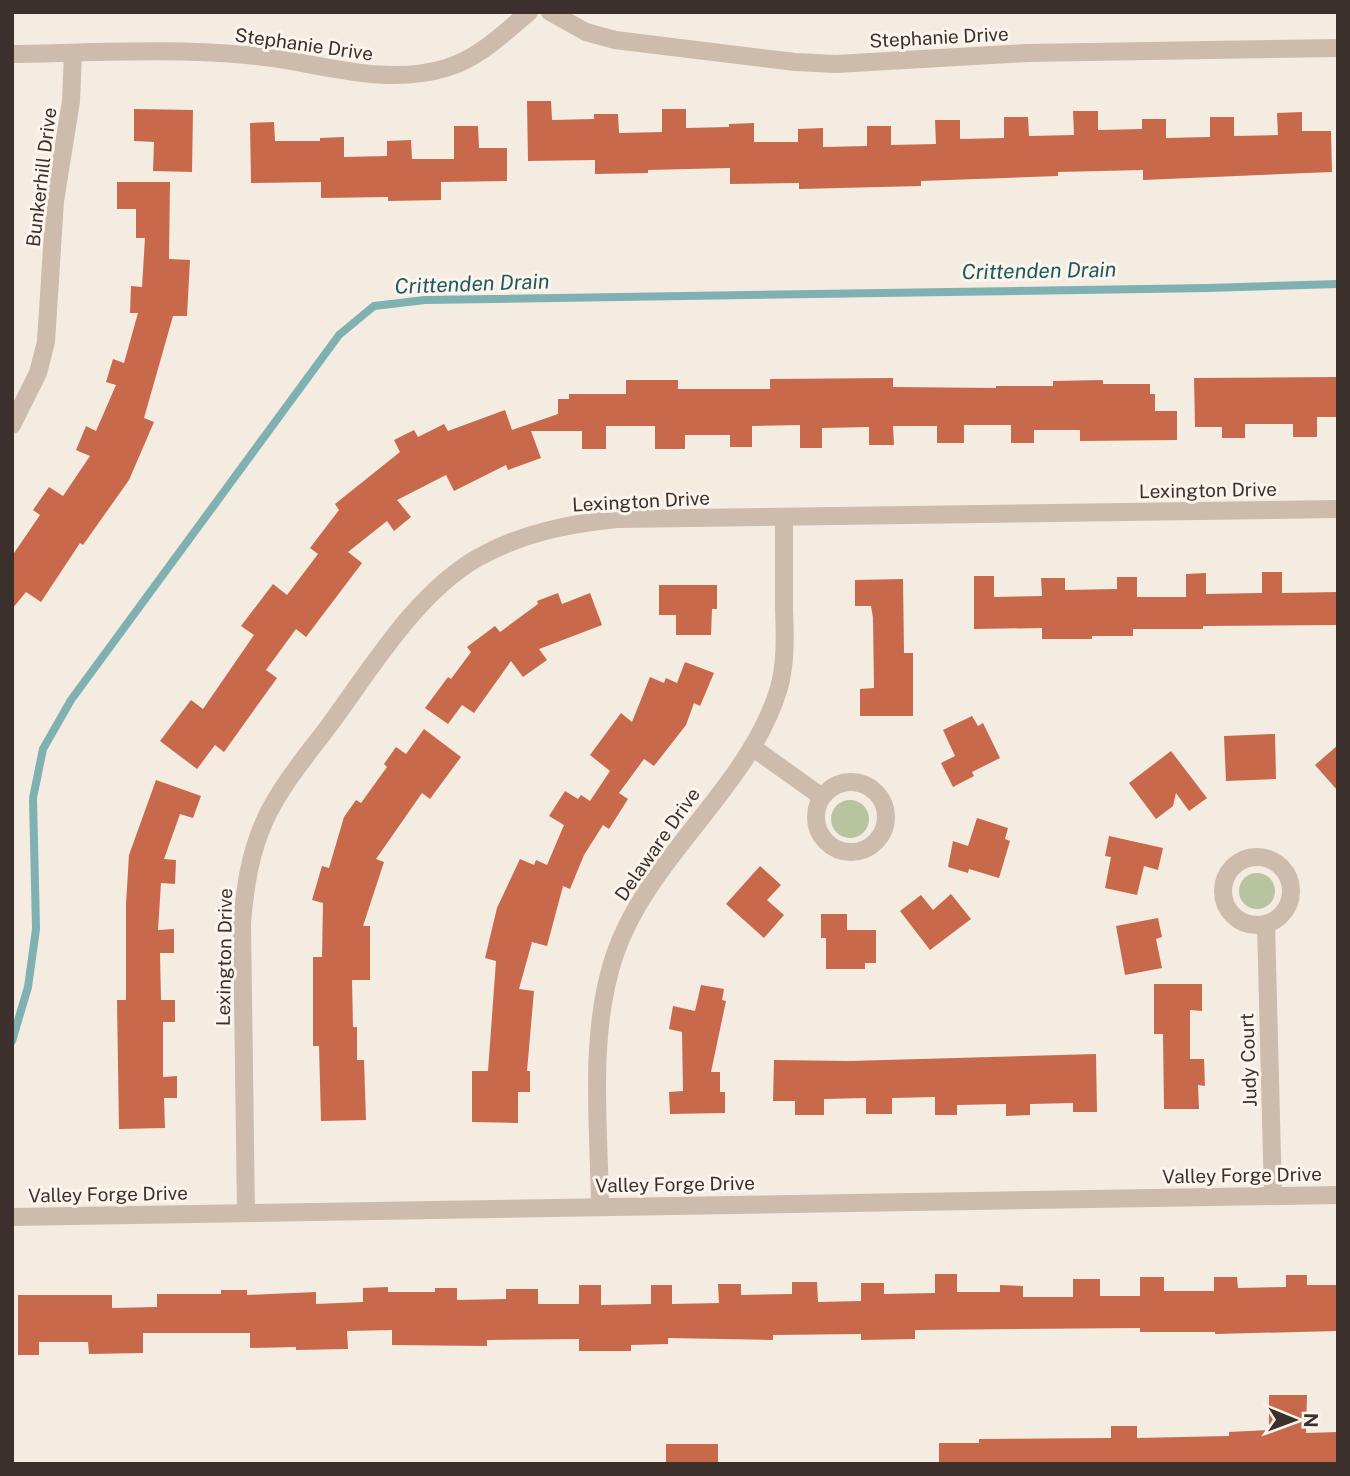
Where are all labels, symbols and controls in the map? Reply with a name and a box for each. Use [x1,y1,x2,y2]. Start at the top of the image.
street label: Stephanie Drive [869,22,1009,52]
street label: Stephanie Drive [233,23,375,65]
street label: Bunkerhill Drive [22,106,60,248]
water label: Crittenden Drain [961,257,1117,284]
water label: Crittenden Drain [394,268,550,299]
street label: Lexington Drive [1139,478,1277,502]
street label: Lexington Drive [571,486,711,516]
street label: Delaware Drive [610,783,704,905]
street label: Lexington Drive [212,888,236,1026]
street label: Judy Court [1235,1013,1261,1107]
street label: Valley Forge Drive [1162,1163,1322,1187]
street label: Valley Forge Drive [595,1172,755,1196]
street label: Valley Forge Drive [28,1182,188,1206]
north arrow [1259,1385,1329,1455]
text: N [1300,1413,1322,1428]

